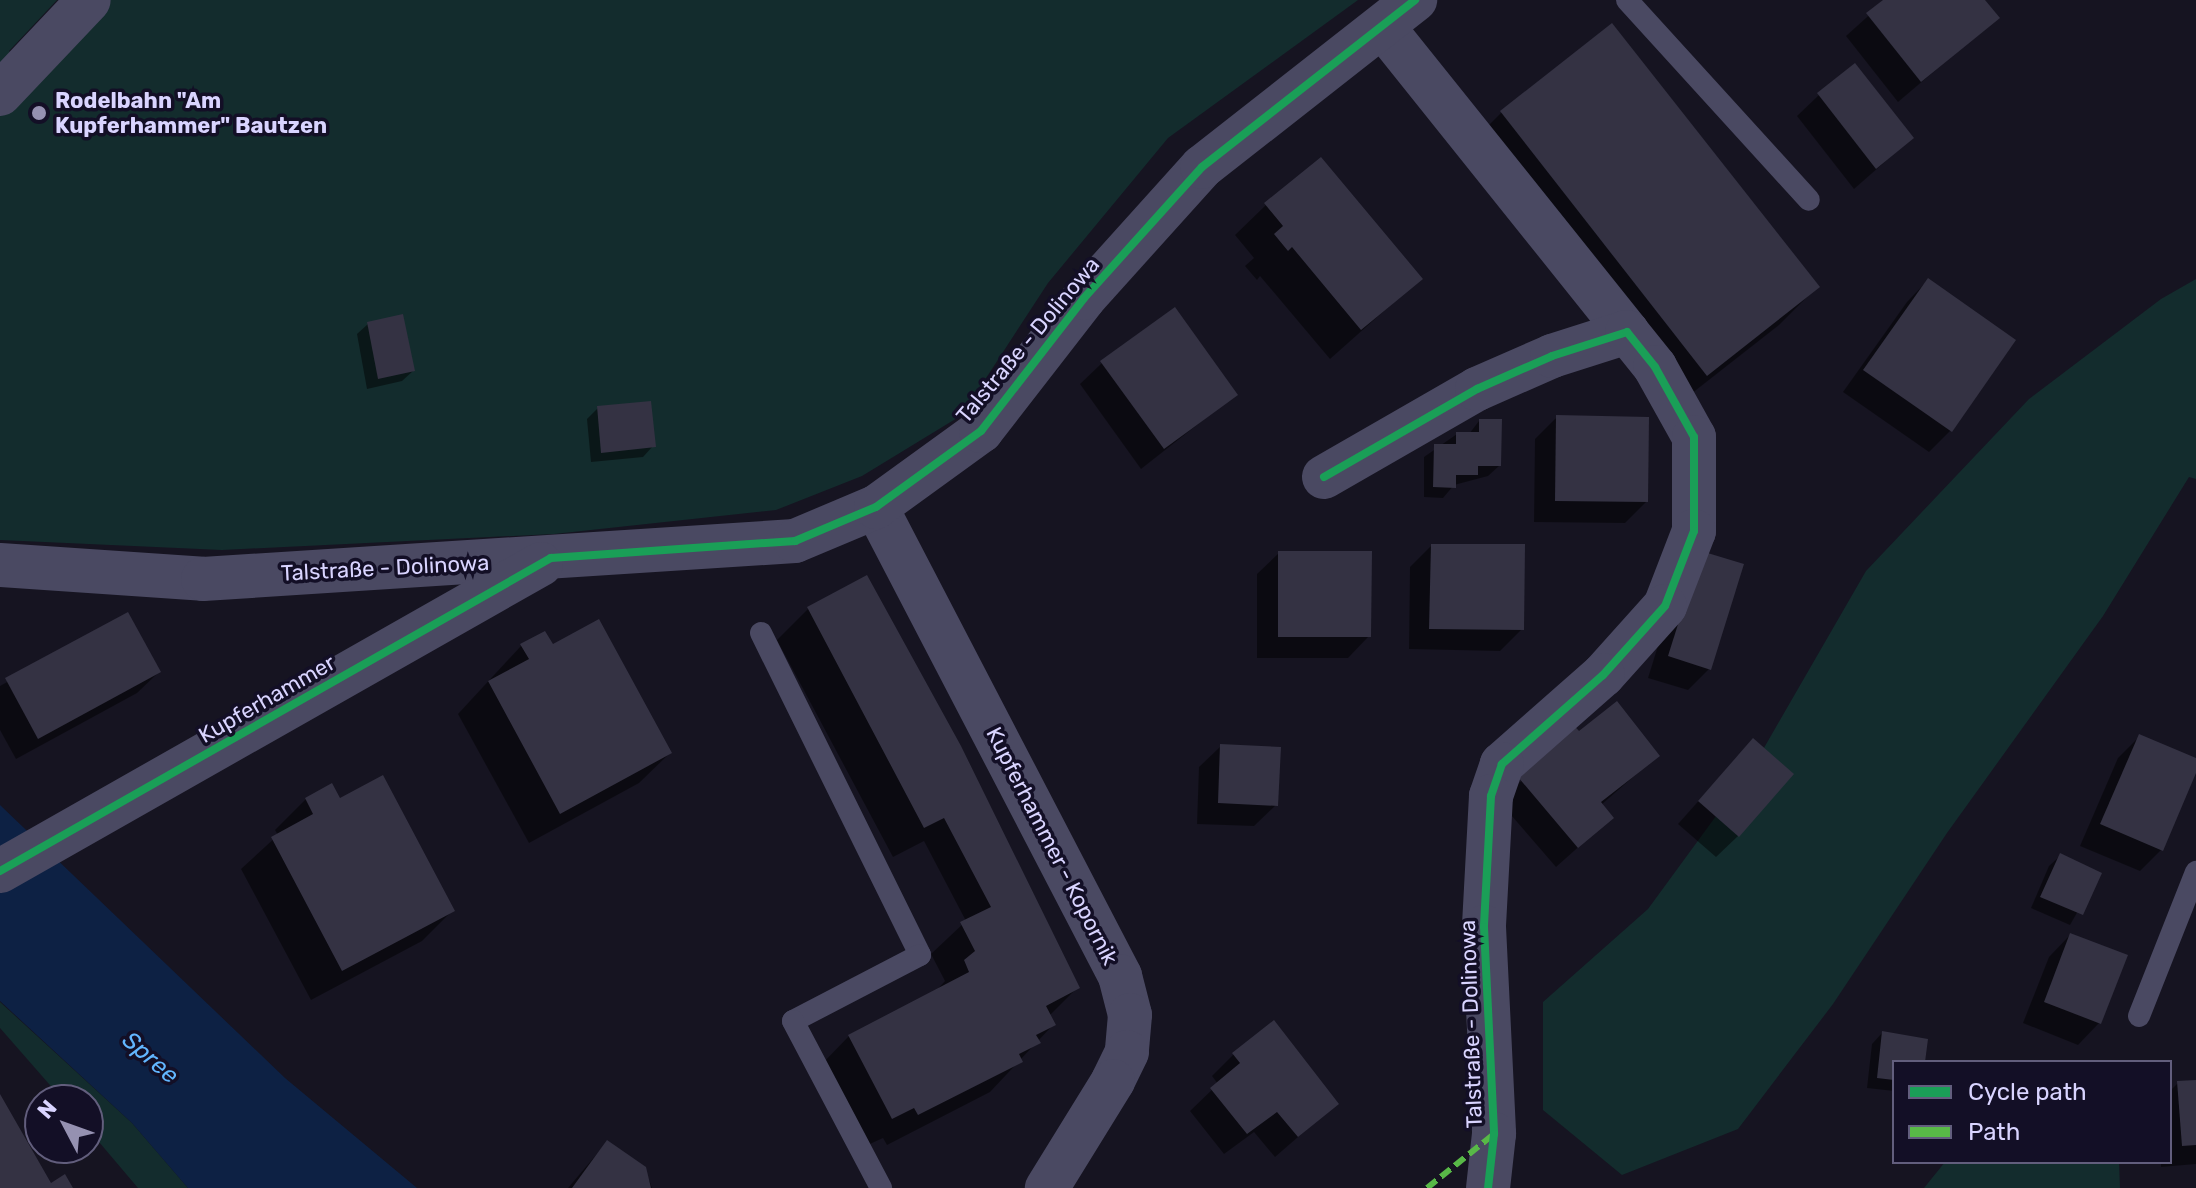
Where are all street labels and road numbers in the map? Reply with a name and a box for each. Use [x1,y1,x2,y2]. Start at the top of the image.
street label: Talstraße - Dolinowa [951,252,1105,428]
street label: Talstraße - Dolinowa [280,549,490,587]
street label: Kupferhammer [194,649,340,749]
street label: Kupferhammer - Kopornik [980,722,1124,970]
street label: Talstraße - Dolinowa [1454,919,1488,1129]

